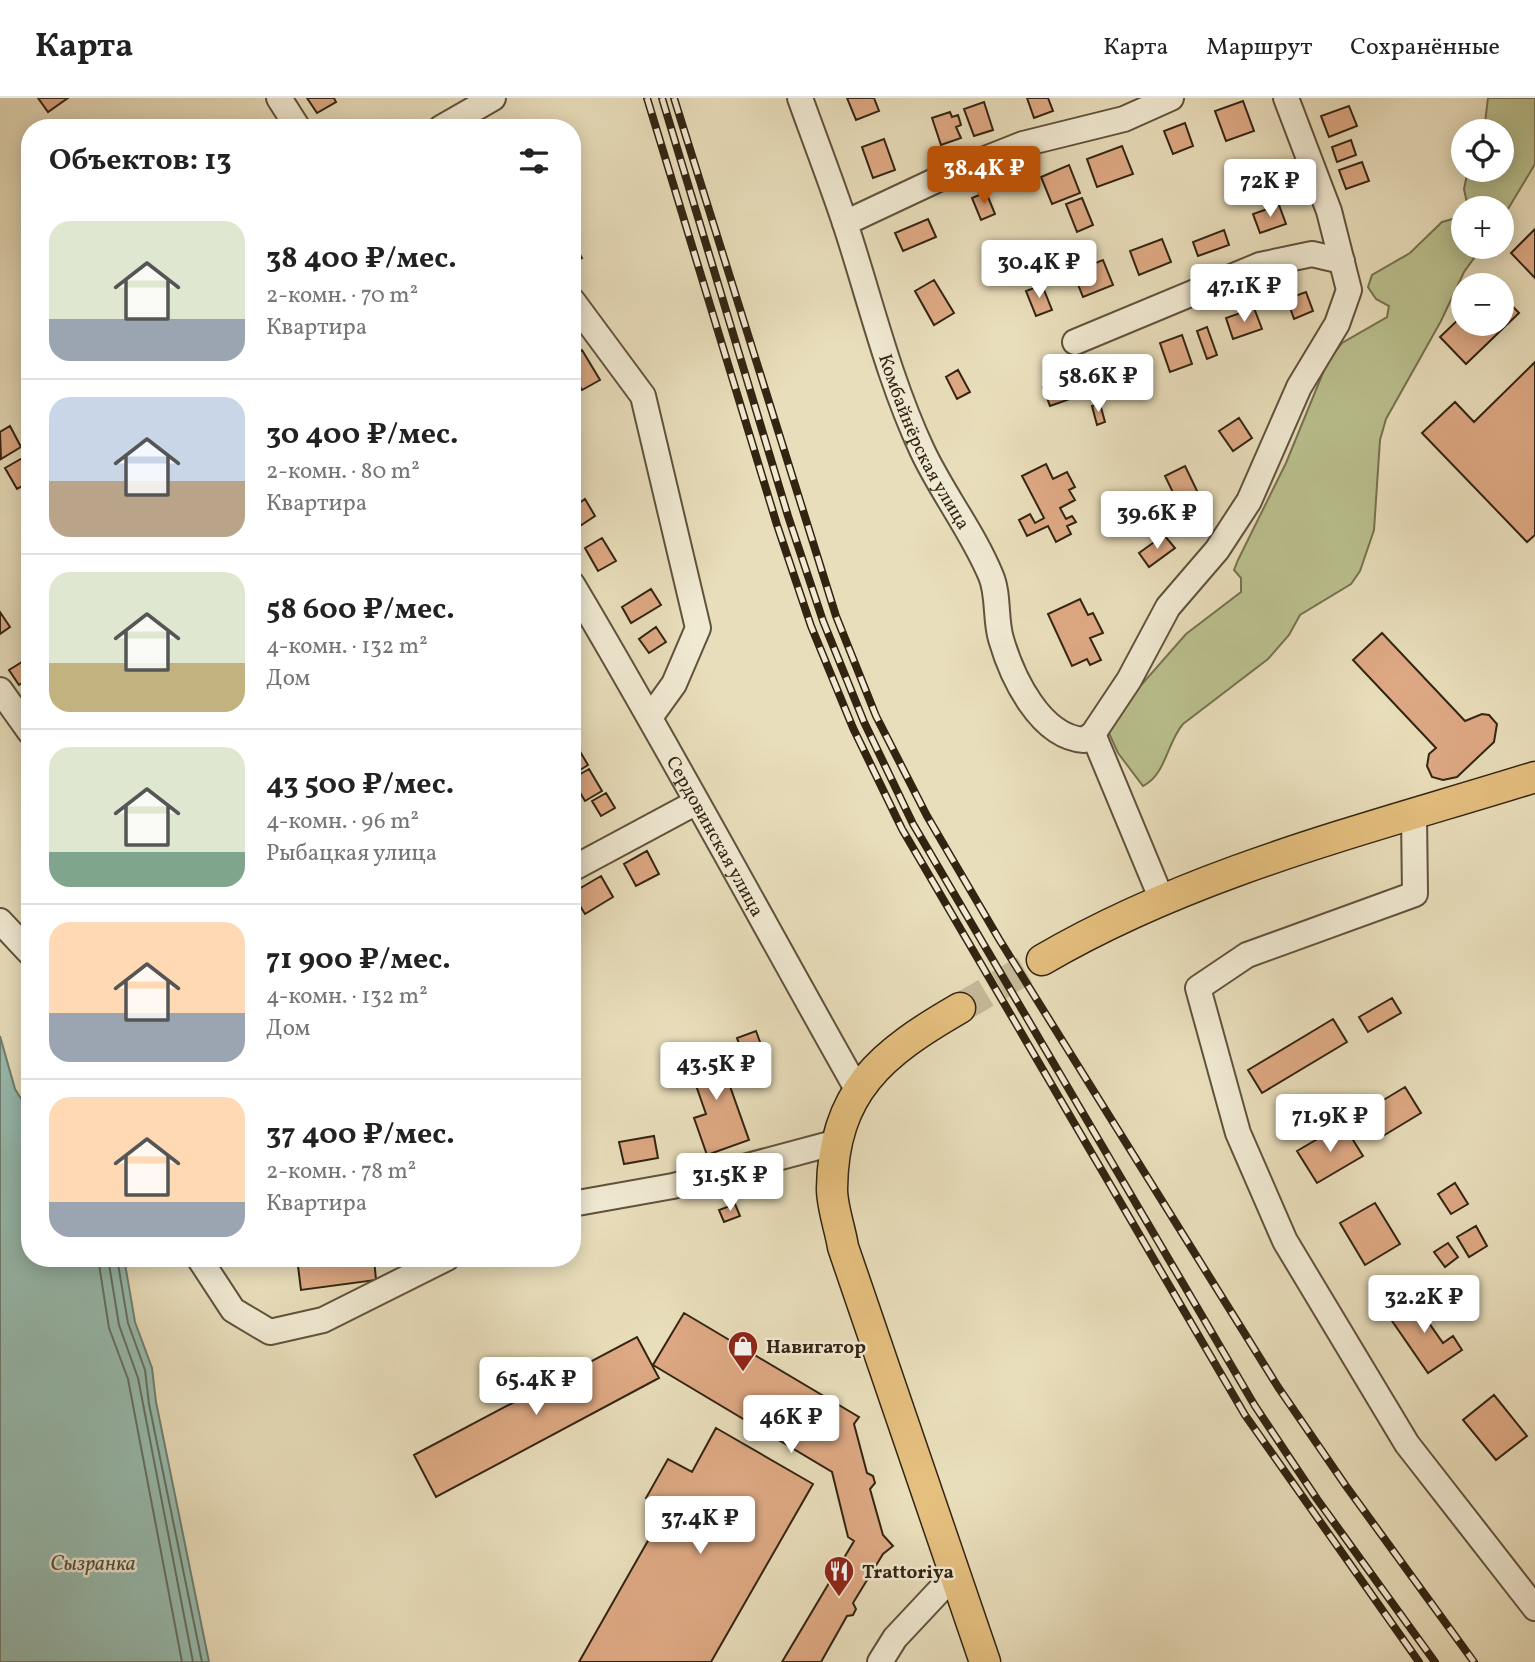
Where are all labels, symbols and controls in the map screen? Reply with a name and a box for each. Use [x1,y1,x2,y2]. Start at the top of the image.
text: Карта [35,25,133,71]
text: Карта [1103,31,1168,65]
text: Маршрут [1206,31,1312,65]
text: Сохранённые [1350,31,1500,65]
map controls [1451,119,1514,336]
button: locate [1451,119,1514,182]
text: Объектов: 13 [49,140,232,182]
icon: filters [515,142,553,180]
pin: 38.4K ₽ [919,146,1049,206]
text: 38.4K ₽ [943,153,1025,185]
pin: 72K ₽ [1221,159,1319,219]
text: 72K ₽ [1240,166,1300,198]
button: + [1451,196,1514,259]
text: 38 400 ₽/мес. [266,238,457,280]
pin: 30.4K ₽ [974,240,1104,300]
text: 30.4K ₽ [997,247,1081,279]
icon: home [105,249,189,333]
pin: 47.1K ₽ [1179,264,1309,324]
text: 47.1K ₽ [1206,271,1282,303]
button: − [1451,273,1514,336]
text: 2-комн. · 70 m² [266,280,418,312]
text: Квартира [266,312,367,344]
street label: Комбайнёрская улица [871,351,976,535]
pin: 58.6K ₽ [1033,354,1163,414]
text: 58.6K ₽ [1058,361,1138,393]
text: 30 400 ₽/мес. [266,414,459,456]
icon: home [105,425,189,509]
text: 2-комн. · 80 m² [266,456,420,488]
text: Квартира [266,488,367,520]
pin: 39.6K ₽ [1092,491,1222,551]
text: 39.6K ₽ [1117,498,1197,530]
text: 58 600 ₽/мес. [266,589,455,631]
icon: home [105,600,189,684]
text: 4-комн. · 132 m² [266,631,428,663]
text: Дом [266,663,310,695]
street label: Сердовинская улица [659,752,769,922]
text: 43 500 ₽/мес. [266,764,454,806]
icon: home [105,775,189,859]
text: 4-комн. · 96 m² [266,806,419,838]
text: Рыбацкая улица [266,838,437,870]
text: 71 900 ₽/мес. [266,939,451,981]
icon: home [105,950,189,1034]
text: 4-комн. · 132 m² [266,981,428,1013]
text: Дом [266,1013,310,1045]
pin: 43.5K ₽ [651,1042,781,1102]
text: 43.5K ₽ [676,1049,756,1081]
pin: 71.9K ₽ [1265,1094,1395,1154]
text: 71.9K ₽ [1292,1101,1368,1133]
text: 37 400 ₽/мес. [266,1114,455,1156]
icon: home [105,1125,189,1209]
pin: 31.5K ₽ [665,1154,795,1213]
text: 2-комн. · 78 m² [266,1156,416,1188]
text: 31.5K ₽ [692,1160,768,1192]
text: Квартира [266,1188,367,1220]
pin: 32.2K ₽ [1359,1276,1489,1335]
text: 32.2K ₽ [1384,1282,1464,1314]
shop icon: Навигатор [726,1329,760,1373]
place label: Навигатор [766,1335,866,1361]
pin: 65.4K ₽ [471,1358,601,1417]
text: 65.4K ₽ [495,1364,577,1396]
pin: 46K ₽ [742,1396,840,1455]
text: 46K ₽ [759,1402,823,1434]
pin: 37.4K ₽ [635,1496,765,1556]
text: 37.4K ₽ [661,1503,739,1535]
water label: Сызранка [50,1550,136,1579]
restaurant icon: Trattoriya [822,1554,856,1598]
place label: Trattoriya [862,1560,954,1586]

